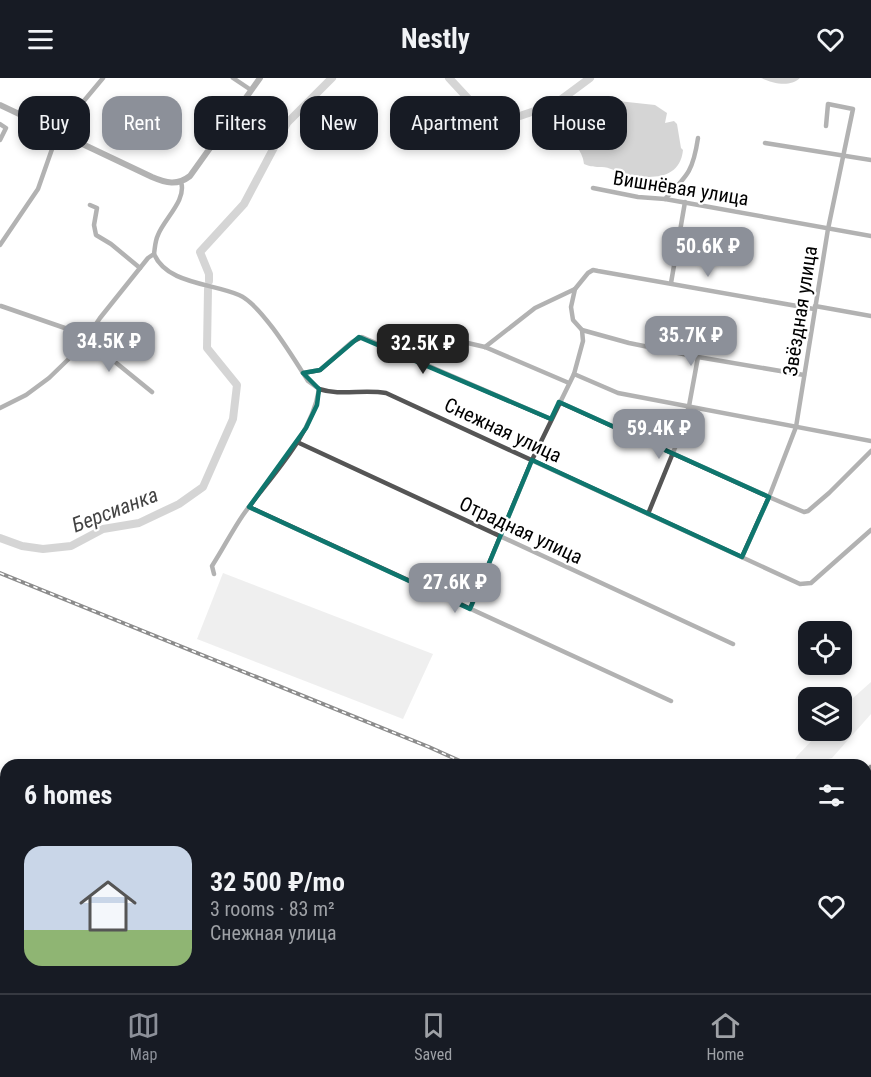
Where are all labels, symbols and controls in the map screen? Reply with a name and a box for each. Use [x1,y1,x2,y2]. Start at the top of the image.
icon: menu [24,23,57,56]
text: Nestly [401,23,470,55]
icon: heart [814,23,847,56]
chip: Buy [18,96,90,150]
chip: Rent [102,96,182,150]
chip: Filters [194,96,288,150]
chip: New [300,96,378,150]
chip: Apartment [390,96,520,150]
chip: House [532,96,627,150]
street label: Вишнёвая улица [611,165,751,211]
pin: 50.6K ₽ [653,227,763,278]
text: 50.6K ₽ [676,234,740,258]
street label: Звёздная улица [778,244,822,378]
pin: 35.7K ₽ [636,316,746,367]
pin: 34.5K ₽ [54,322,164,373]
text: 35.7K ₽ [659,323,723,347]
pin: 32.5K ₽ [368,324,478,375]
text: 34.5K ₽ [77,329,141,353]
text: 32.5K ₽ [391,331,455,355]
street label: Снежная улица [441,392,565,468]
pin: 59.4K ₽ [604,409,714,460]
text: 59.4K ₽ [627,416,691,440]
water label: Берсианка [69,483,161,537]
street label: Отрадная улица [456,491,586,569]
pin: 27.6K ₽ [400,563,510,614]
text: 27.6K ₽ [423,570,487,594]
map controls [798,621,852,741]
button: locate [798,621,852,675]
button: layers [798,687,852,741]
icon: filters [815,779,848,812]
text: 6 homes [24,780,112,810]
text: 32 500 ₽/mo [210,867,345,897]
icon: home [72,870,144,942]
icon: heart [815,890,848,923]
text: 3 rooms · 83 m² [210,897,335,921]
text: Снежная улица [210,921,337,945]
tab: Map [127,1009,160,1064]
tab: Saved [414,1009,452,1064]
tab: Home [706,1009,744,1064]

